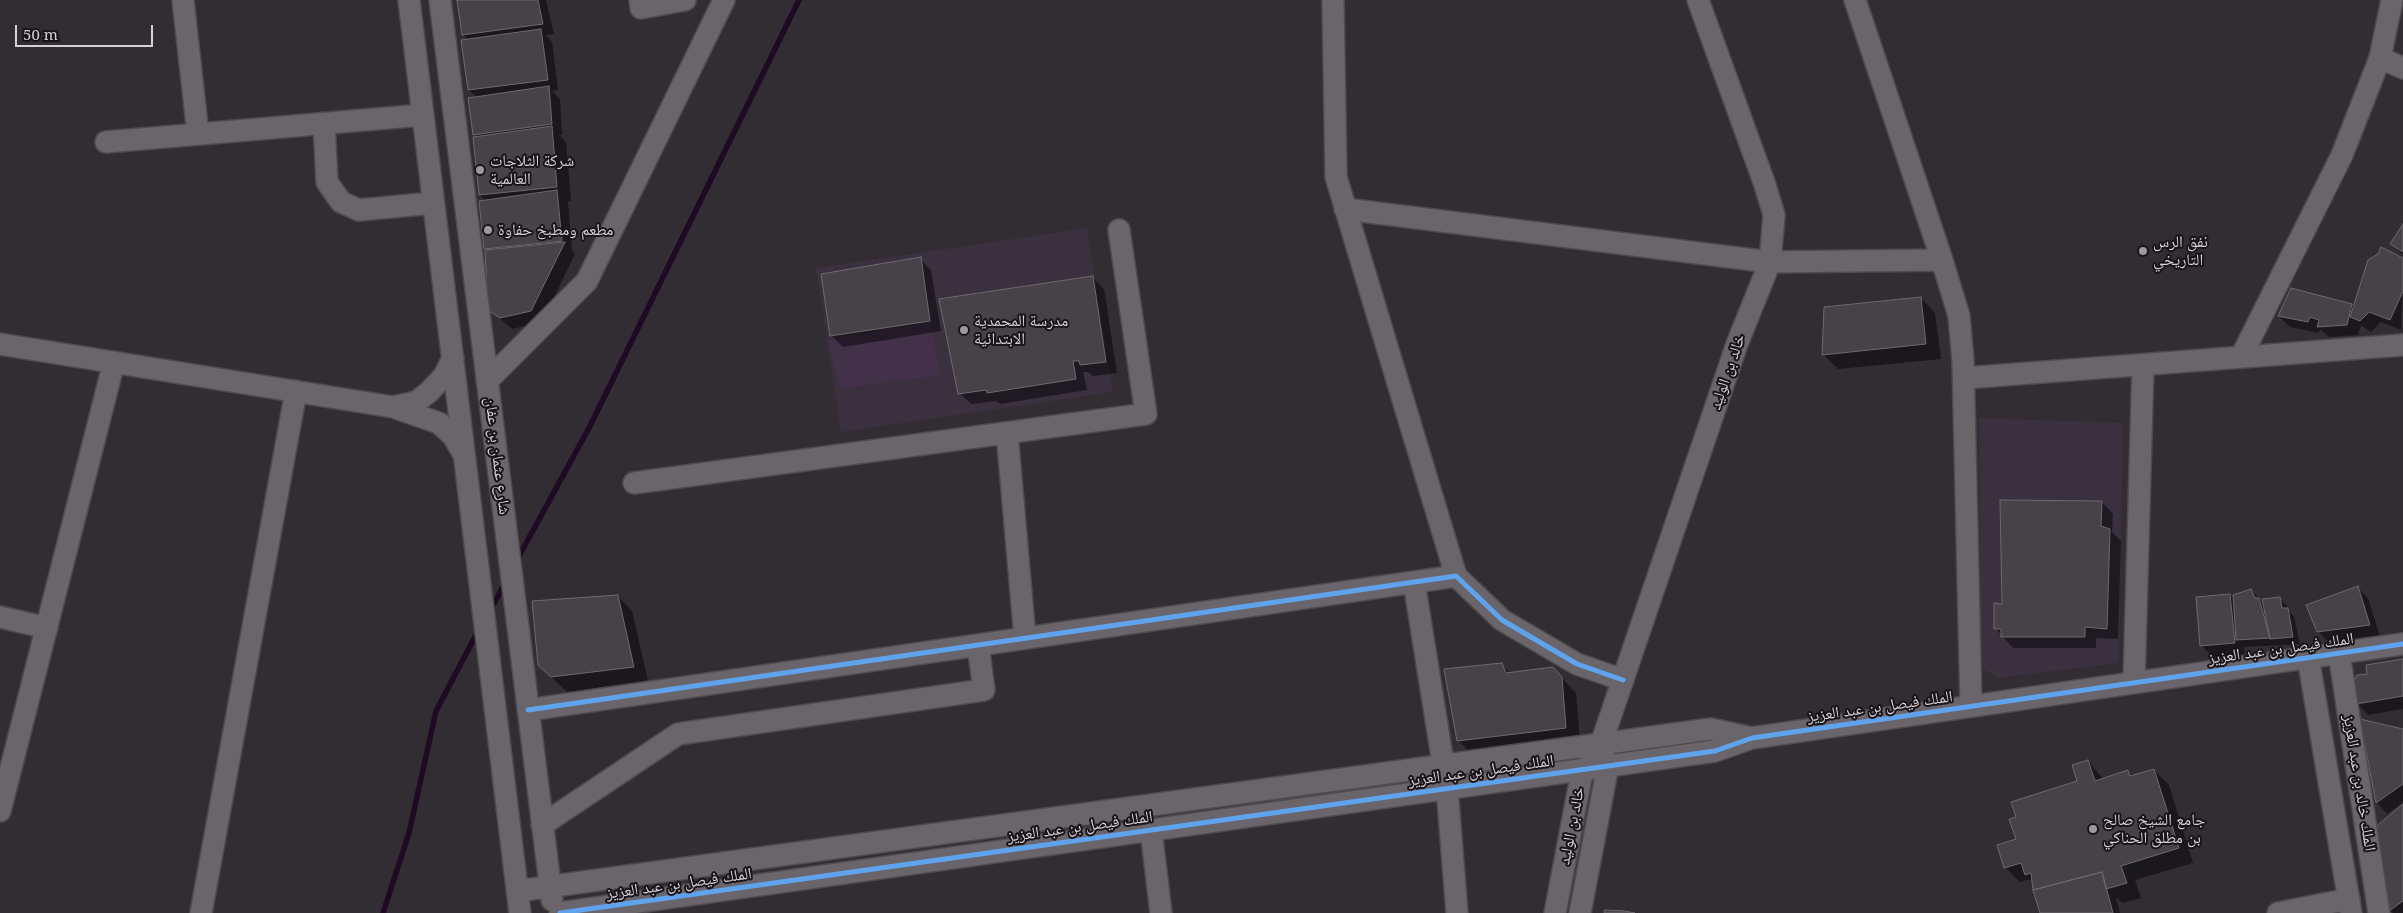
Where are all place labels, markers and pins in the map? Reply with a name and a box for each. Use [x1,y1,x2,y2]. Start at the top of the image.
place label: شركة الثلاجات العالمية [490,151,574,189]
marker: شركة الثلاجات العالمية [474,164,486,176]
place label: مطعم ومطبخ حفاوة [498,220,613,240]
marker: مطعم ومطبخ حفاوة [482,224,494,236]
place label: نفق الرس التاريخي [2153,232,2208,270]
marker: نفق الرس التاريخي [2137,245,2149,257]
place label: مدرسة المحمدية الابتدائية [974,311,1068,349]
marker: مدرسة المحمدية الابتدائية [958,324,970,336]
place label: جامع الشيخ صالح بن مطلق الحناكي [2103,810,2205,848]
marker: جامع الشيخ صالح بن مطلق الحناكي [2087,823,2099,835]

